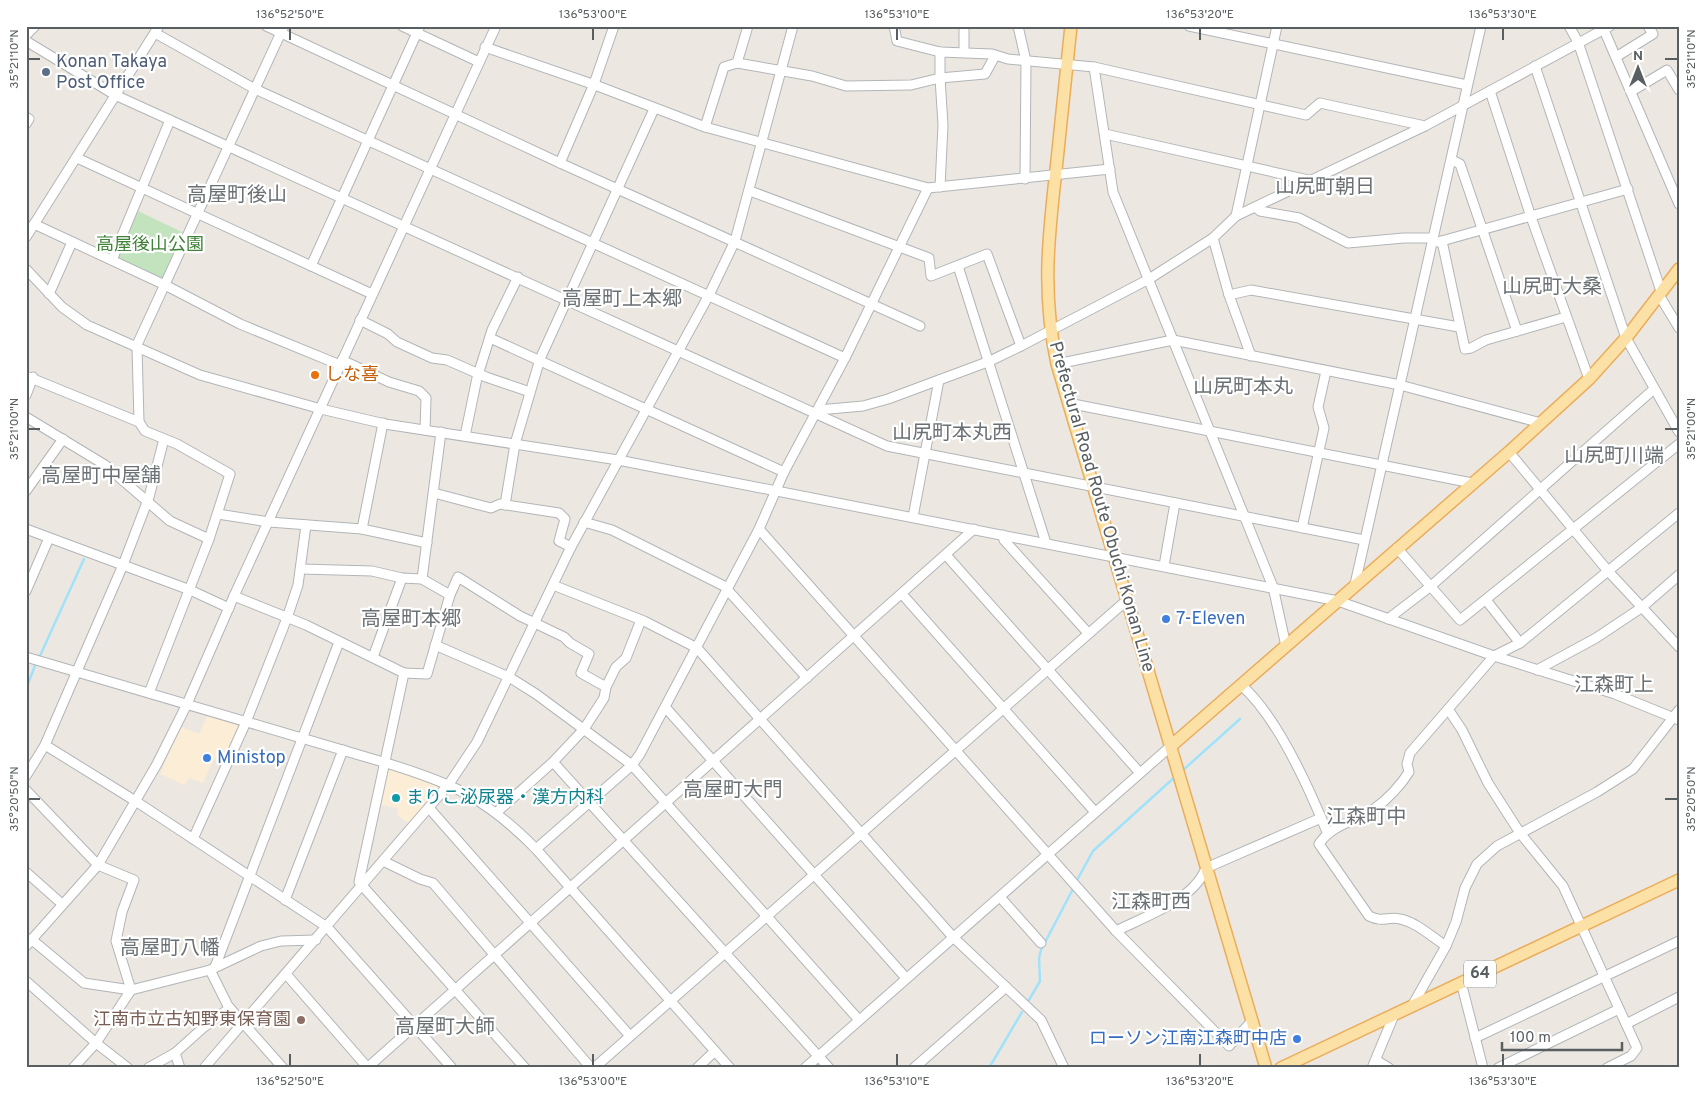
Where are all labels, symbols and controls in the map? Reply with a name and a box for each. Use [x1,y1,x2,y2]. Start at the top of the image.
text: 136°52'50"E [256,7,324,23]
text: 136°53'00"E [559,7,627,23]
text: 136°53'10"E [864,7,930,23]
text: 136°53'20"E [1166,7,1234,23]
text: 136°53'30"E [1469,7,1537,23]
text: 35°21'10"N [7,29,23,89]
text: 35°21'10"N [1684,29,1700,89]
north arrow [1612,42,1662,92]
text: N [1633,48,1643,65]
place label: Konan Takaya Post Office [56,51,167,95]
marker: Konan Takaya Post Office [40,66,52,78]
district label: 山尻町朝日 [1275,175,1375,201]
district label: 高屋町後山 [187,183,287,209]
park label: 高屋後山公園 [96,234,204,257]
district label: 山尻町大桑 [1502,275,1602,301]
district label: 高屋町上本郷 [562,287,682,313]
street label: Prefectural Road Route Obuchi Konan Line [1043,339,1159,675]
place label: しな喜 [325,364,379,387]
marker: しな喜 [309,369,321,381]
district label: 山尻町本丸 [1193,375,1293,401]
text: 35°21'00"N [7,398,23,460]
text: 35°21'00"N [1684,398,1700,460]
district label: 山尻町本丸西 [892,421,1012,447]
district label: 山尻町川端 [1564,444,1664,470]
district label: 高屋町中屋舗 [41,464,161,490]
district label: 高屋町本郷 [361,607,461,633]
place label: 7-Eleven [1176,608,1245,631]
marker: 7-Eleven [1160,613,1172,625]
district label: 江森町上 [1574,673,1654,699]
place label: Ministop [217,747,286,770]
marker: Ministop [201,752,213,764]
text: 35°20'50"N [7,766,23,832]
text: 35°20'50"N [1684,766,1700,832]
district label: 高屋町大門 [683,778,783,804]
place label: まりこ泌尿器・漢方内科 [406,787,604,810]
marker: まりこ泌尿器・漢方内科 [390,792,402,804]
district label: 江森町中 [1326,805,1406,831]
district label: 江森町西 [1111,890,1191,916]
district label: 高屋町八幡 [120,936,220,962]
road number: 64 [1464,961,1496,988]
place label: 江南市立古知野東保育園 [93,1009,291,1032]
marker: 江南市立古知野東保育園 [295,1014,307,1026]
district label: 高屋町大師 [395,1015,495,1041]
scale bar [1502,1019,1622,1051]
place label: ローソン江南江森町中店 [1089,1028,1287,1051]
text: 100 m [1510,1029,1551,1048]
marker: ローソン江南江森町中店 [1291,1033,1303,1045]
text: 136°52'50"E [256,1074,324,1090]
text: 136°53'00"E [559,1074,627,1090]
text: 136°53'10"E [864,1074,930,1090]
text: 136°53'20"E [1166,1074,1234,1090]
text: 136°53'30"E [1469,1074,1537,1090]

